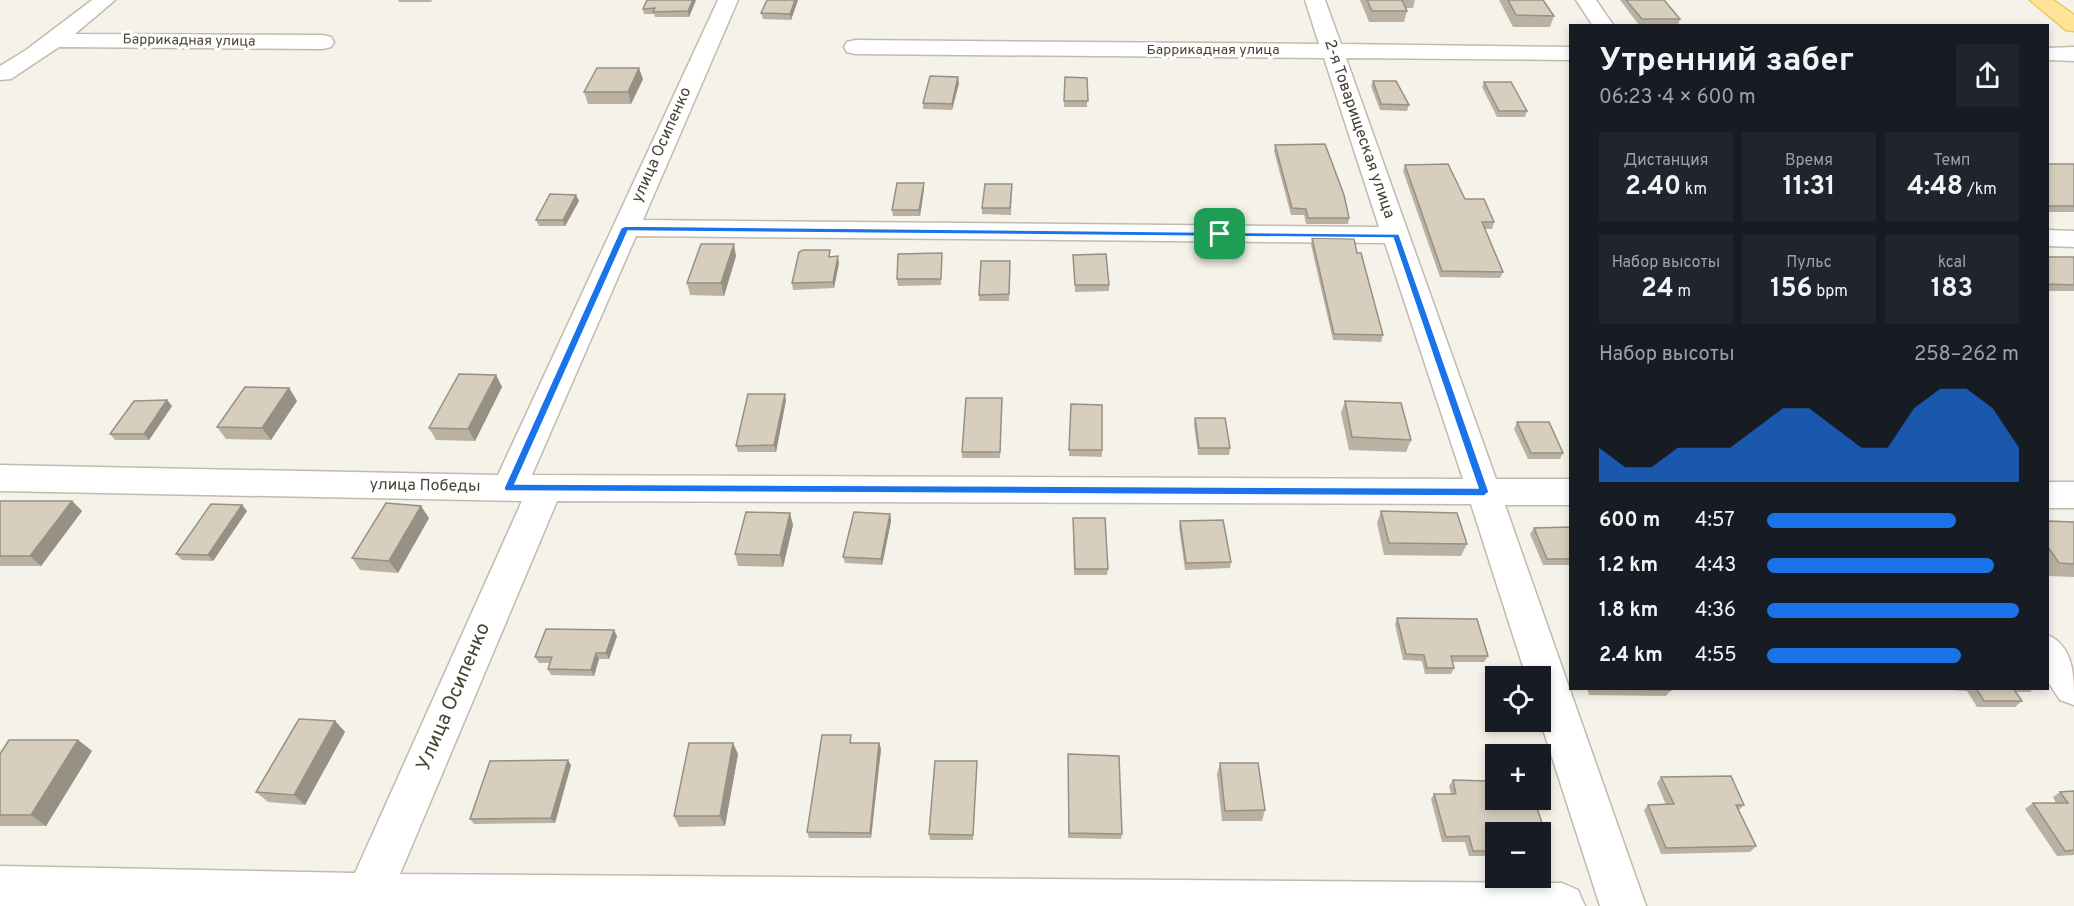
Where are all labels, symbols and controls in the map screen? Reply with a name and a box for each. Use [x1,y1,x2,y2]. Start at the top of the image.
street label: Баррикадная улица [122,31,256,51]
street label: 2-я Товарищеская улица [1319,37,1399,221]
text: Утренний забег [1599,41,1854,83]
street label: Баррикадная улица [1146,42,1280,59]
button: share [1956,44,2019,107]
street label: улица Осипенко [628,84,696,206]
text: 06:23 · 4 × 600 m [1599,85,1756,111]
text: Дистанция [1623,151,1709,171]
text: Время [1785,151,1833,171]
text: Темп [1934,151,1970,171]
text: 2.40 [1625,171,1681,204]
text: 11:31 [1782,171,1836,204]
text: 4:48 [1907,171,1963,204]
text: km [1681,180,1707,200]
text: /km [1963,180,1997,200]
pin [1194,208,1245,259]
icon: arrive [1203,217,1236,250]
text: Набор высоты [1612,253,1720,273]
text: Пульс [1786,253,1832,273]
text: kcal [1938,253,1966,273]
text: 24 [1641,273,1674,306]
text: 156 [1770,273,1813,306]
text: 183 [1931,273,1973,306]
text: m [1674,282,1691,302]
text: bpm [1813,282,1848,302]
text: Набор высоты [1599,342,1735,368]
text: 258–262 m [1914,342,2019,368]
street label: улица Победы [369,475,481,497]
text: 600 m [1599,508,1660,534]
text: 4:57 [1695,508,1735,534]
text: 1.2 km [1599,553,1658,579]
text: 4:43 [1695,553,1736,579]
text: 1.8 km [1599,598,1658,624]
text: 4:36 [1695,598,1736,624]
street label: Улица Осипенко [411,619,497,775]
text: 2.4 km [1599,643,1663,669]
text: 4:55 [1695,643,1737,669]
map controls [1485,666,1551,888]
button: locate [1485,666,1551,732]
button: + [1485,744,1551,810]
button: − [1485,822,1551,888]

